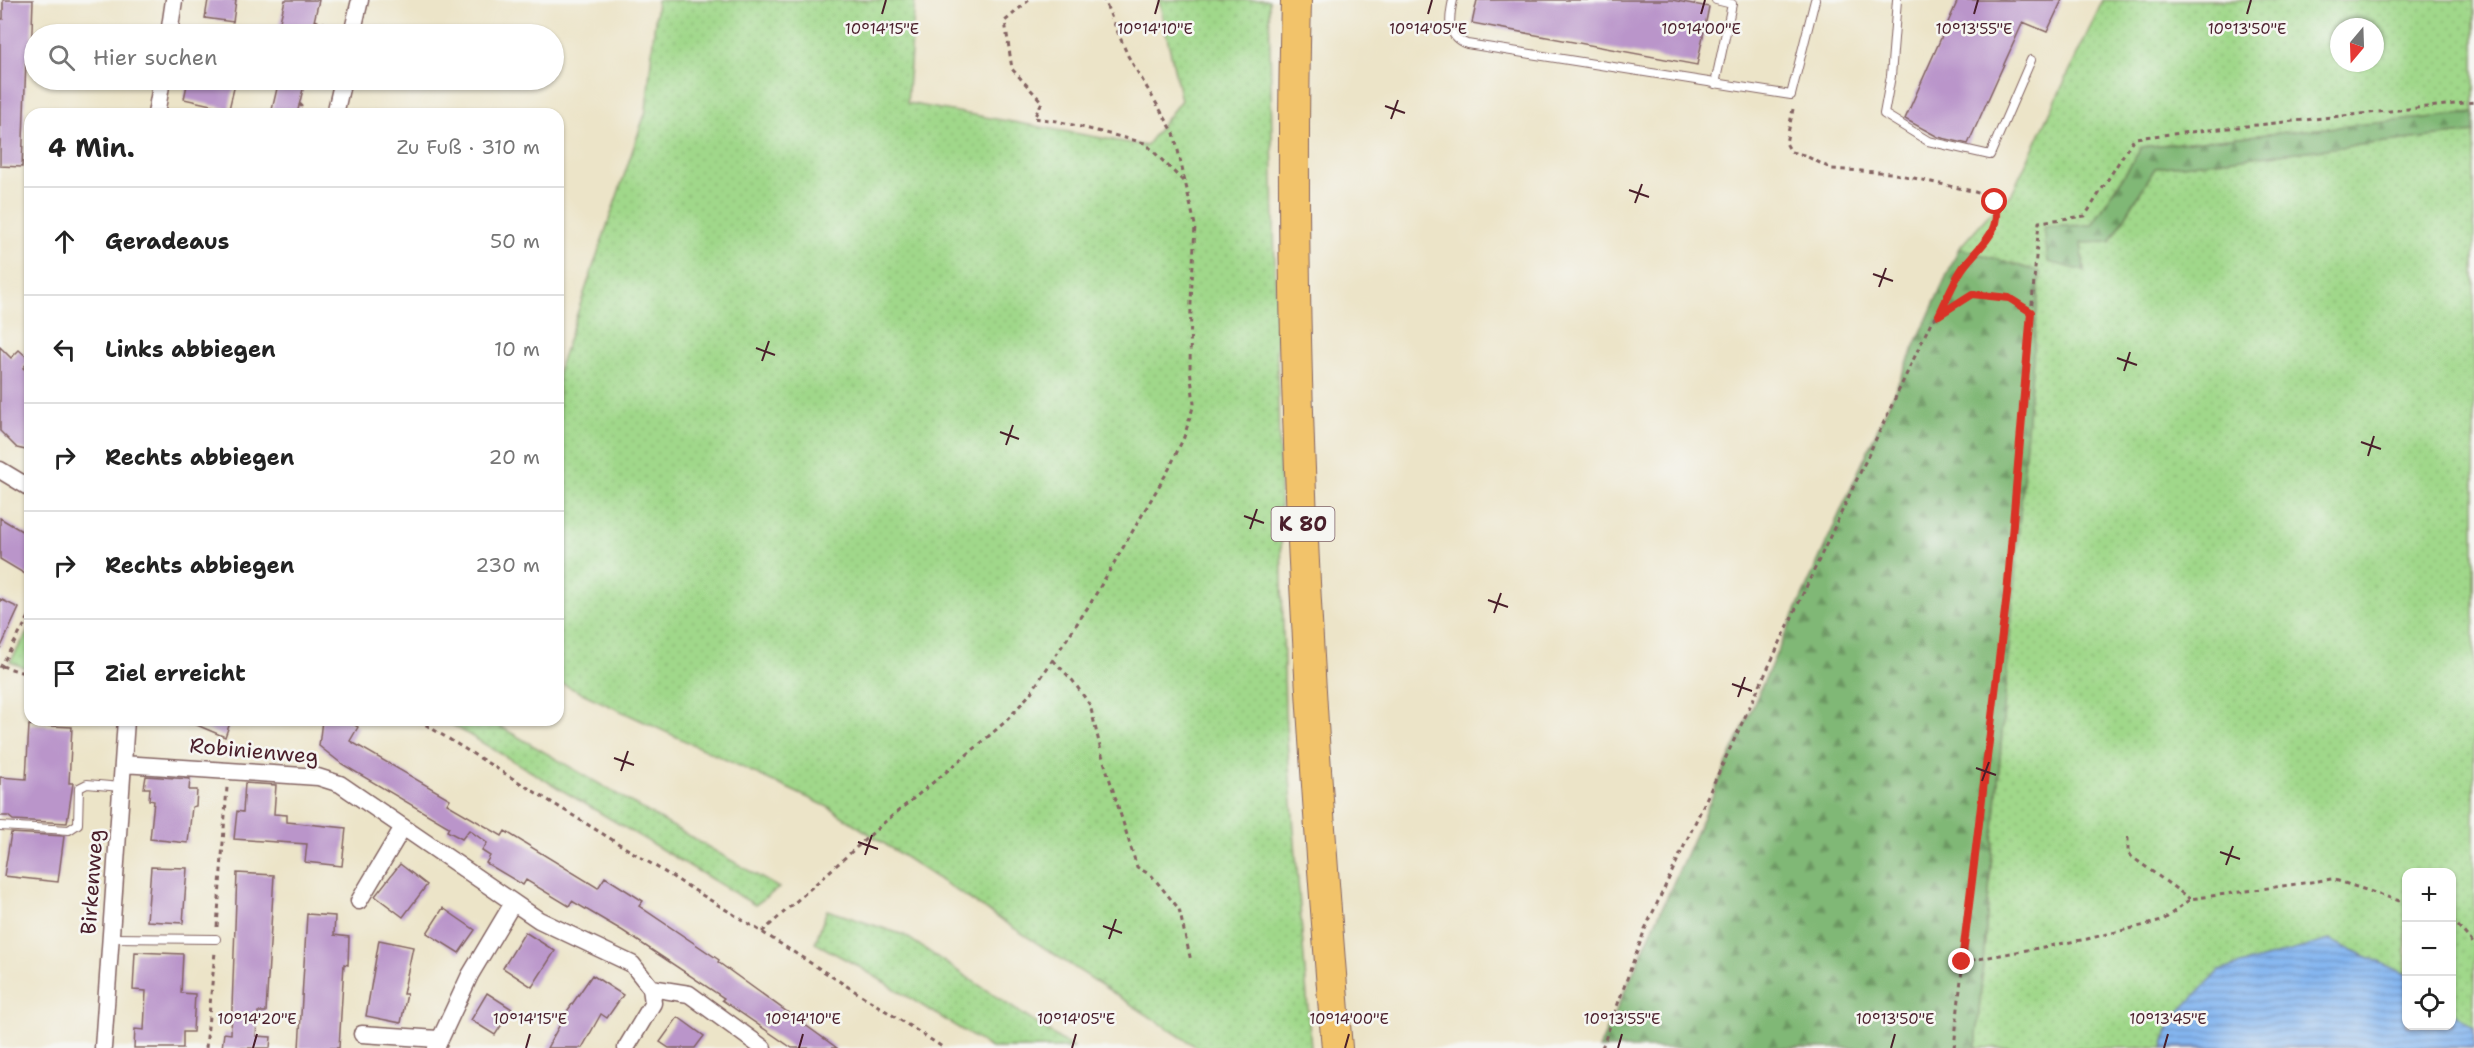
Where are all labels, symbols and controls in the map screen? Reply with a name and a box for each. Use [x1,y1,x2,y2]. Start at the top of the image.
north arrow [2330,18,2384,72]
text: 10°14'15"E [845,19,919,39]
text: 10°14'10"E [1117,19,1193,39]
text: 10°14'05"E [1389,19,1467,39]
text: 10°14'00"E [1661,19,1741,39]
text: 10°13'55"E [1936,19,2012,39]
text: 10°13'50"E [2208,19,2286,39]
search box [24,24,564,90]
icon: search [45,41,78,74]
text: Hier suchen [93,43,218,72]
text: 4 Min. [48,130,135,165]
text: Zu Fuß · 310 m [397,134,540,160]
route start [1981,188,2007,214]
icon: ahead [48,225,81,258]
text: Geradeaus [105,227,229,256]
text: 50 m [490,228,540,254]
icon: left [48,333,81,366]
text: Links abbiegen [105,335,276,364]
text: 10 m [494,336,540,362]
icon: right [48,441,81,474]
text: Rechts abbiegen [105,443,294,472]
text: 20 m [489,444,540,470]
road number: K 80 [1272,507,1334,541]
icon: right [48,549,81,582]
text: Rechts abbiegen [105,551,294,580]
text: 230 m [475,552,540,578]
icon: arrive [48,657,81,690]
text: Ziel erreicht [105,659,246,688]
street label: Robinienweg [188,731,320,771]
street label: Birkenweg [74,828,110,936]
map controls [2402,868,2456,1030]
button: + [2402,868,2456,922]
button: − [2402,922,2456,976]
route end [1948,948,1974,974]
button: locate [2402,976,2456,1030]
text: 10°14'20"E [217,1009,297,1029]
text: 10°14'15"E [493,1009,567,1029]
text: 10°14'10"E [765,1009,841,1029]
text: 10°14'05"E [1037,1009,1115,1029]
text: 10°14'00"E [1309,1009,1389,1029]
text: 10°13'55"E [1584,1009,1660,1029]
text: 10°13'50"E [1856,1009,1934,1029]
text: 10°13'45"E [2129,1009,2207,1029]

